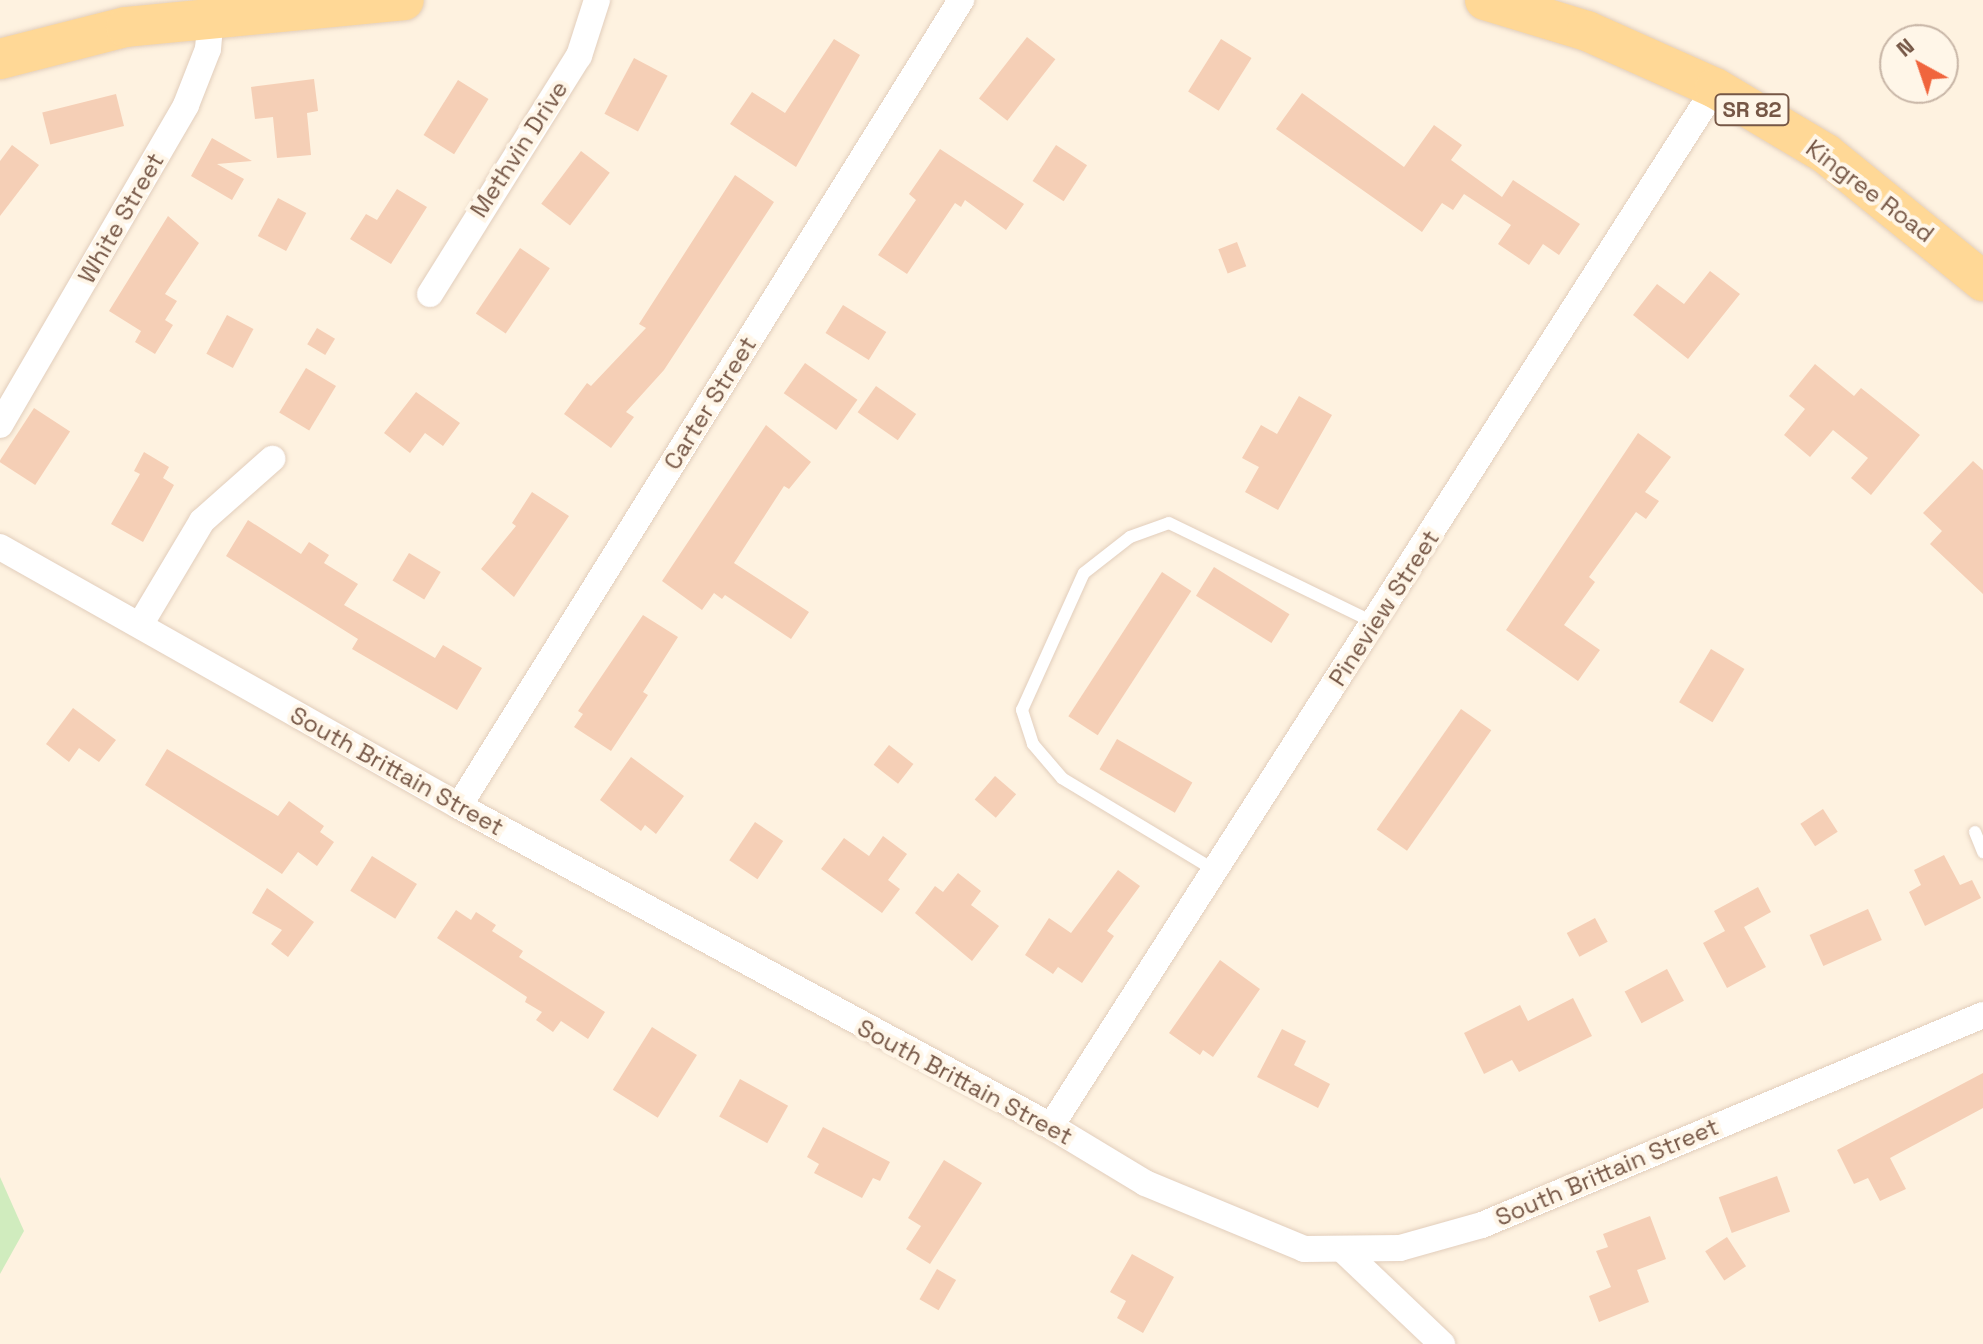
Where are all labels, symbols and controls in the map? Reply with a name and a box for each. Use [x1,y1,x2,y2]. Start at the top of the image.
north arrow [1879,24,1959,104]
text: N [1890,32,1920,63]
street label: Methvin Drive [464,75,574,223]
road number: SR 82 [1714,92,1790,128]
street label: Kingree Road [1800,134,1940,248]
street label: White Street [72,148,170,288]
street label: Carter Street [658,331,762,475]
street label: Pineview Street [1323,525,1445,691]
street label: South Brittain Street [285,700,509,842]
street label: South Brittain Street [852,1013,1078,1151]
street label: South Brittain Street [1491,1112,1723,1232]

